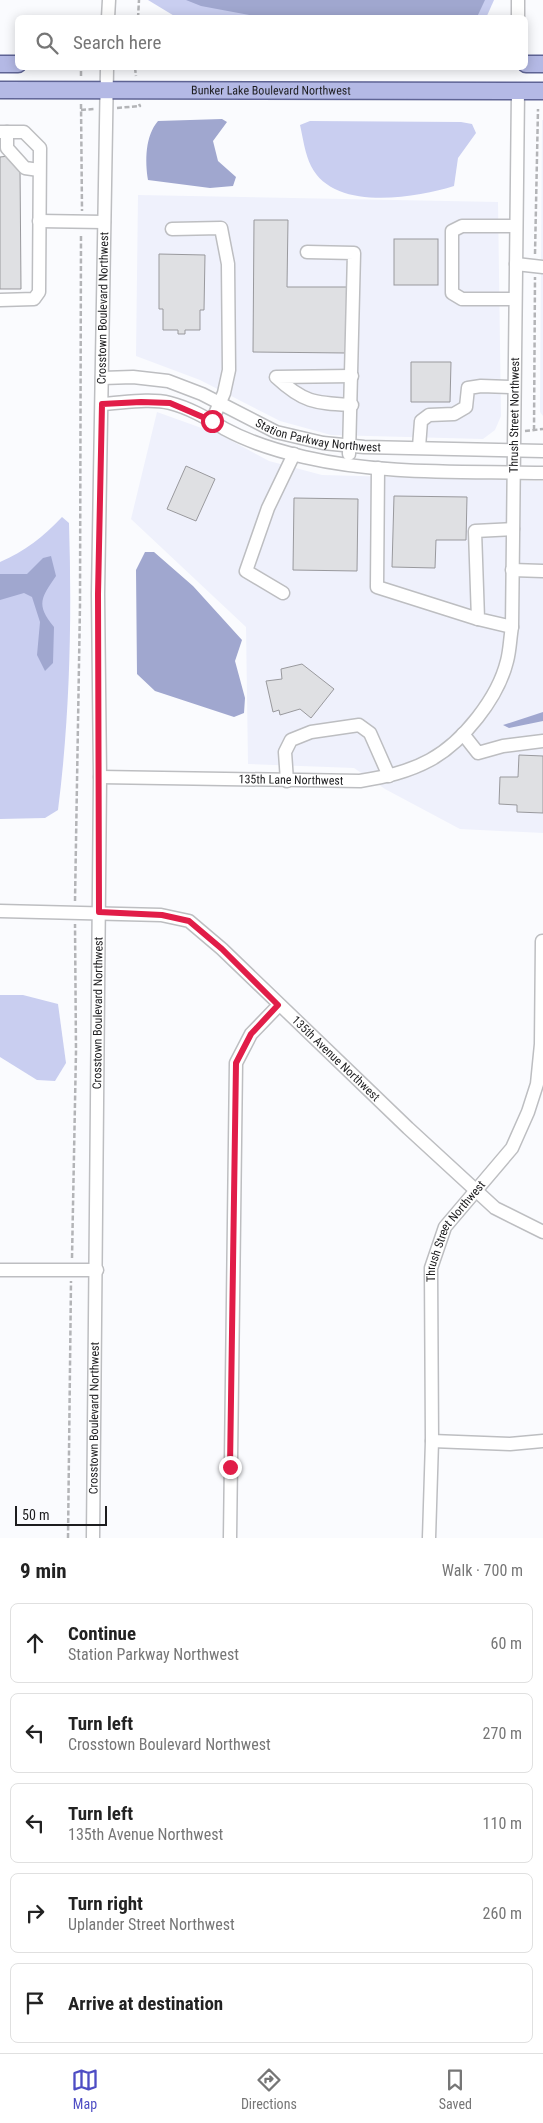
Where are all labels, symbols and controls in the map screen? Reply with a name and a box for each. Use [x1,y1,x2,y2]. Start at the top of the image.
search box [15,15,528,70]
icon: search [33,29,61,57]
text: Search here [73,31,161,54]
street label: Bunker Lake Boulevard Northwest [191,83,351,98]
street label: Crosstown Boulevard Northwest [95,231,111,384]
street label: Thrush Street Northwest [507,357,522,473]
route start [201,410,224,433]
street label: Station Parkway Northwest [253,416,382,454]
street label: 135th Lane Northwest [238,772,344,788]
street label: Crosstown Boulevard Northwest [90,936,106,1089]
street label: 135th Avenue Northwest [289,1013,383,1104]
street label: Thrush Street Northwest [424,1178,488,1282]
street label: Crosstown Boulevard Northwest [86,1341,102,1494]
route end [219,1456,242,1479]
scale bar [15,1503,108,1526]
text: 50 m [22,1507,50,1523]
text: 9 min [20,1559,67,1583]
text: Walk · 700 m [442,1561,523,1580]
text: Continue [68,1622,136,1645]
icon: ahead [21,1629,49,1657]
text: 60 m [490,1634,522,1653]
text: Station Parkway Northwest [68,1645,239,1664]
text: Turn left [68,1712,133,1735]
icon: left [21,1719,49,1747]
text: 270 m [483,1724,522,1743]
text: Crosstown Boulevard Northwest [68,1735,271,1754]
text: Turn left [68,1802,133,1825]
icon: left [21,1809,49,1837]
text: 110 m [483,1814,522,1833]
text: 135th Avenue Northwest [68,1825,223,1844]
text: Turn right [68,1892,143,1915]
icon: right [21,1899,49,1927]
text: 260 m [483,1904,522,1923]
text: Uplander Street Northwest [68,1915,235,1934]
icon: arrive [21,1989,49,2017]
text: Arrive at destination [68,1992,223,2015]
tab: Map [71,2066,99,2112]
tab: Directions [241,2066,297,2112]
tab: Saved [439,2066,472,2112]

